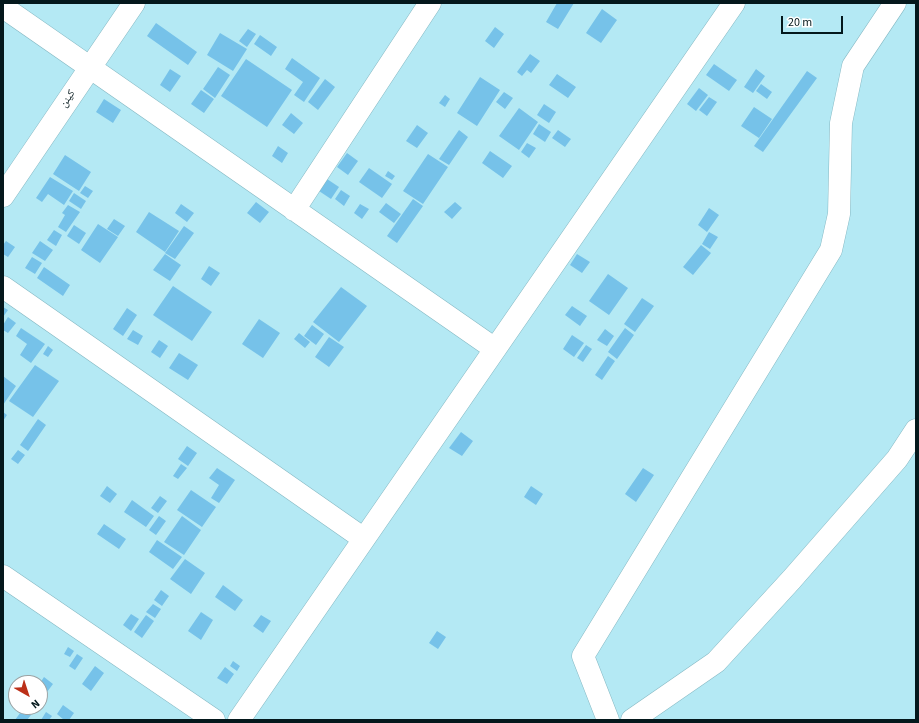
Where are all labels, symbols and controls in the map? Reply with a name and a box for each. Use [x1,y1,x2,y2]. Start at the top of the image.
scale bar [783,8,845,34]
text: 20 m [788,14,812,31]
street label: كينن [57,88,79,110]
north arrow [8,675,48,715]
text: N [28,696,43,712]

